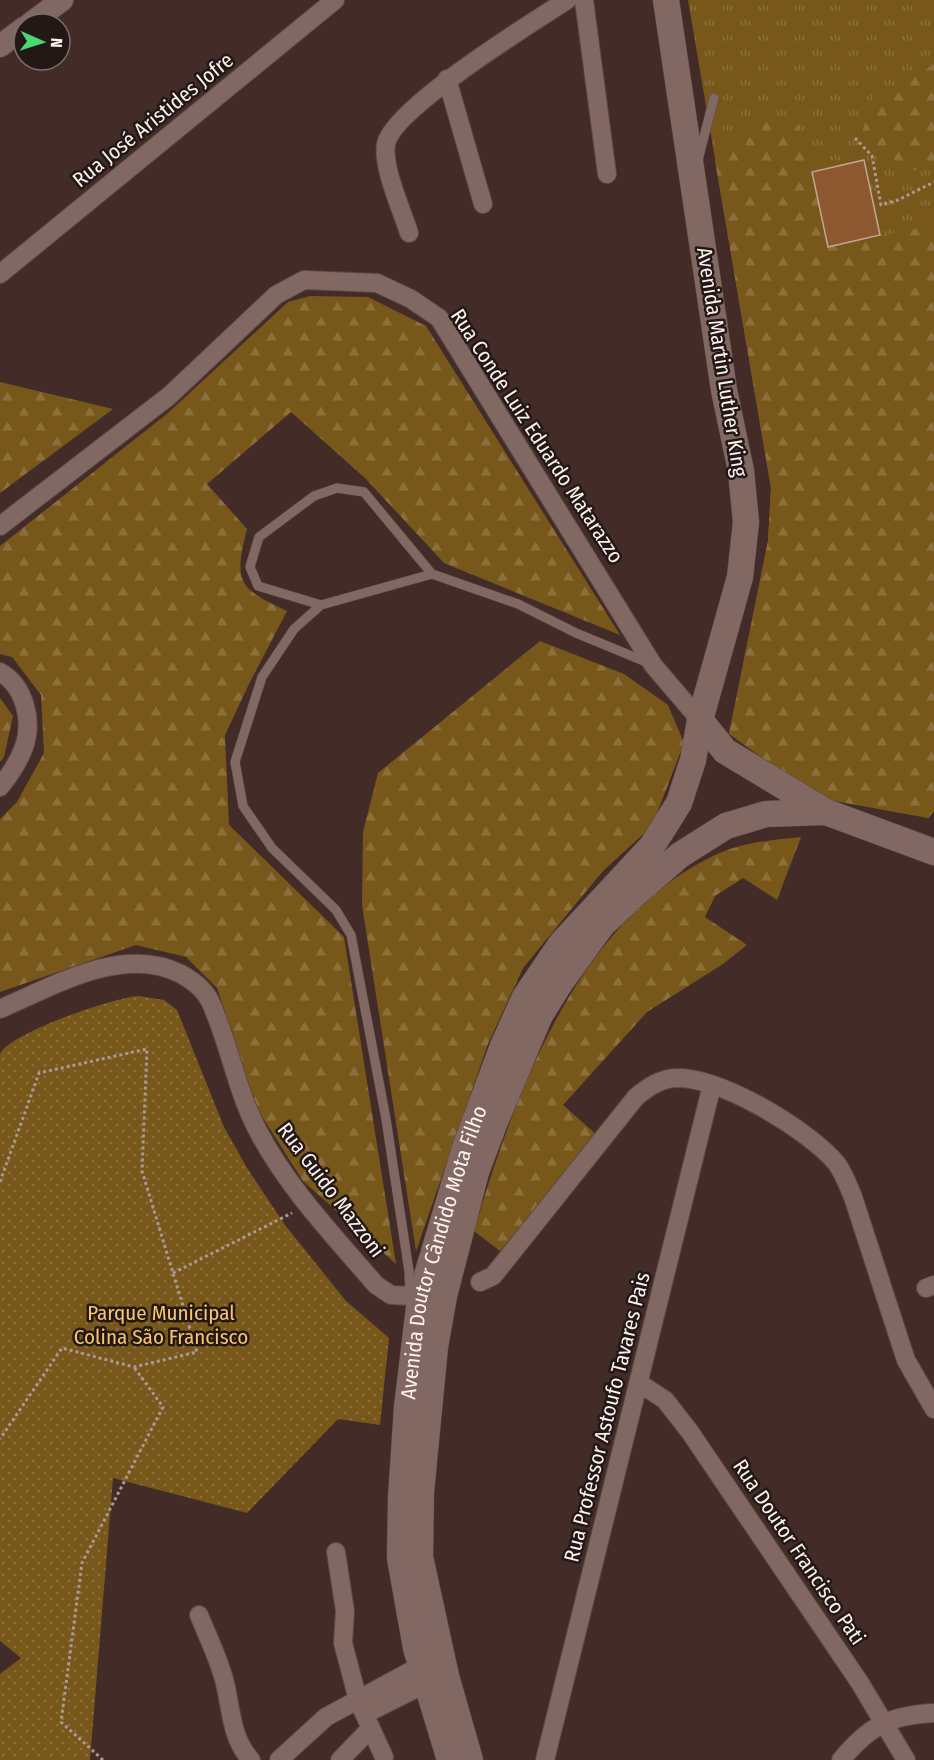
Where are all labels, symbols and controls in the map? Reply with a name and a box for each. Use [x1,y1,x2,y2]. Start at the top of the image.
north arrow [12,12,72,72]
text: N [47,37,66,48]
street label: Rua José Aristides Jofre [67,47,239,193]
street label: Avenida Martin Luther King [691,245,753,479]
street label: Rua Conde Luiz Eduardo Matarazzo [445,304,629,568]
street label: Avenida Doutor Cândido Mota Filho [395,1102,493,1401]
street label: Rua Guido Mazzoni [272,1117,390,1263]
street label: Rua Professor Astoufo Tavares Pais [558,1269,656,1565]
park label: Parque Municipal Colina São Francisco [74,1300,248,1350]
street label: Rua Doutor Francisco Pati [727,1454,871,1650]

